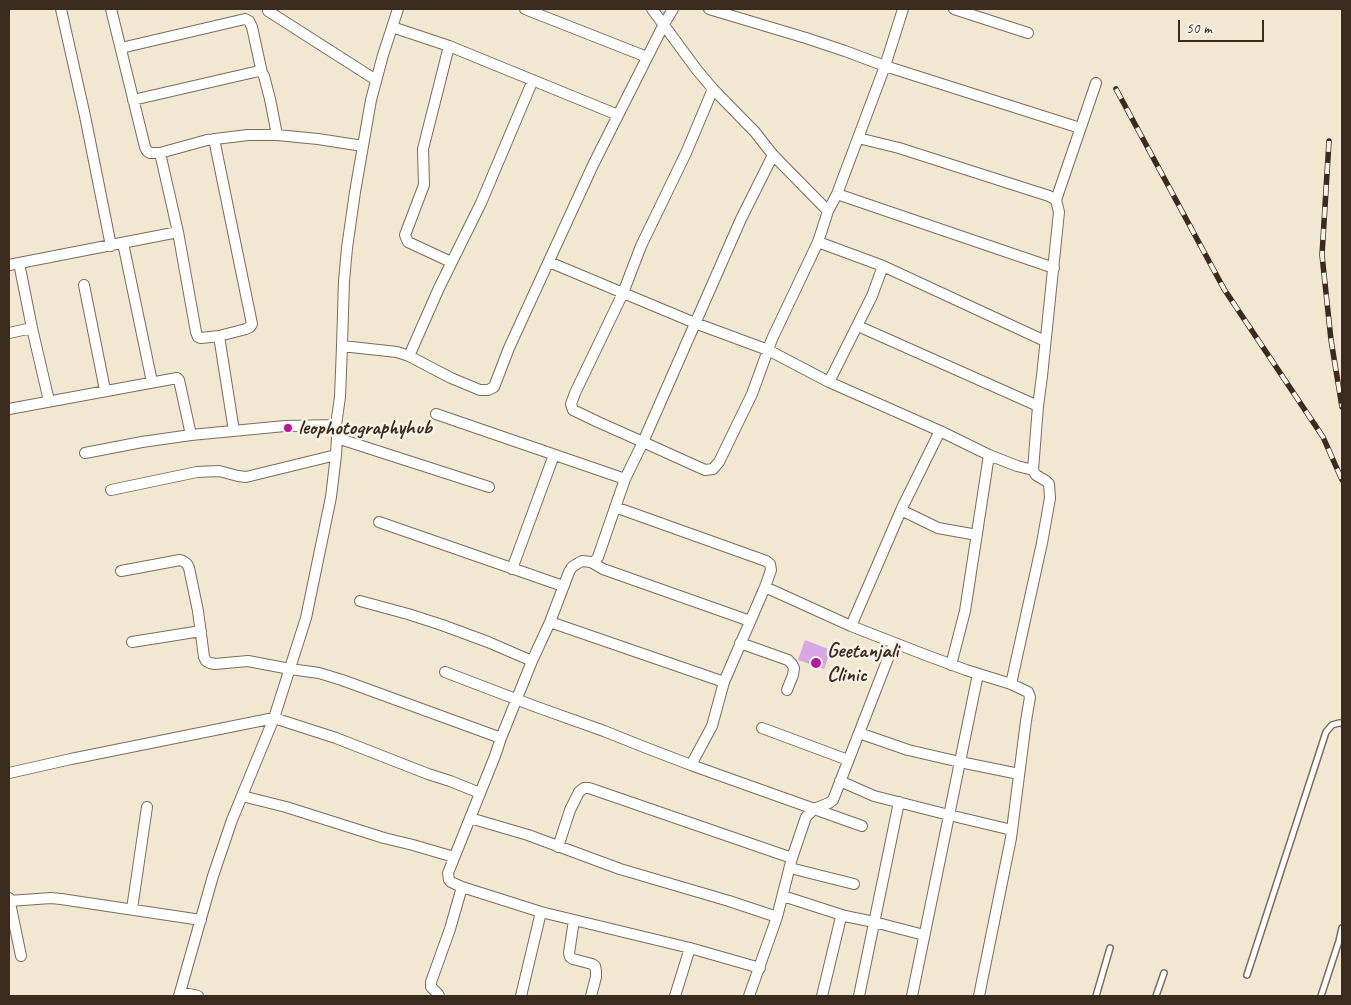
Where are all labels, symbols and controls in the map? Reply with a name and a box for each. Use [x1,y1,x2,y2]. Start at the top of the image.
scale bar [1181,10,1267,42]
text: 50 m [1186,19,1212,38]
place label: leophotographyhub [298,415,432,441]
marker: leophotographyhub [282,422,294,434]
place label: Geetanjali Clinic [827,638,898,688]
marker: Geetanjali Clinic [809,656,823,670]

